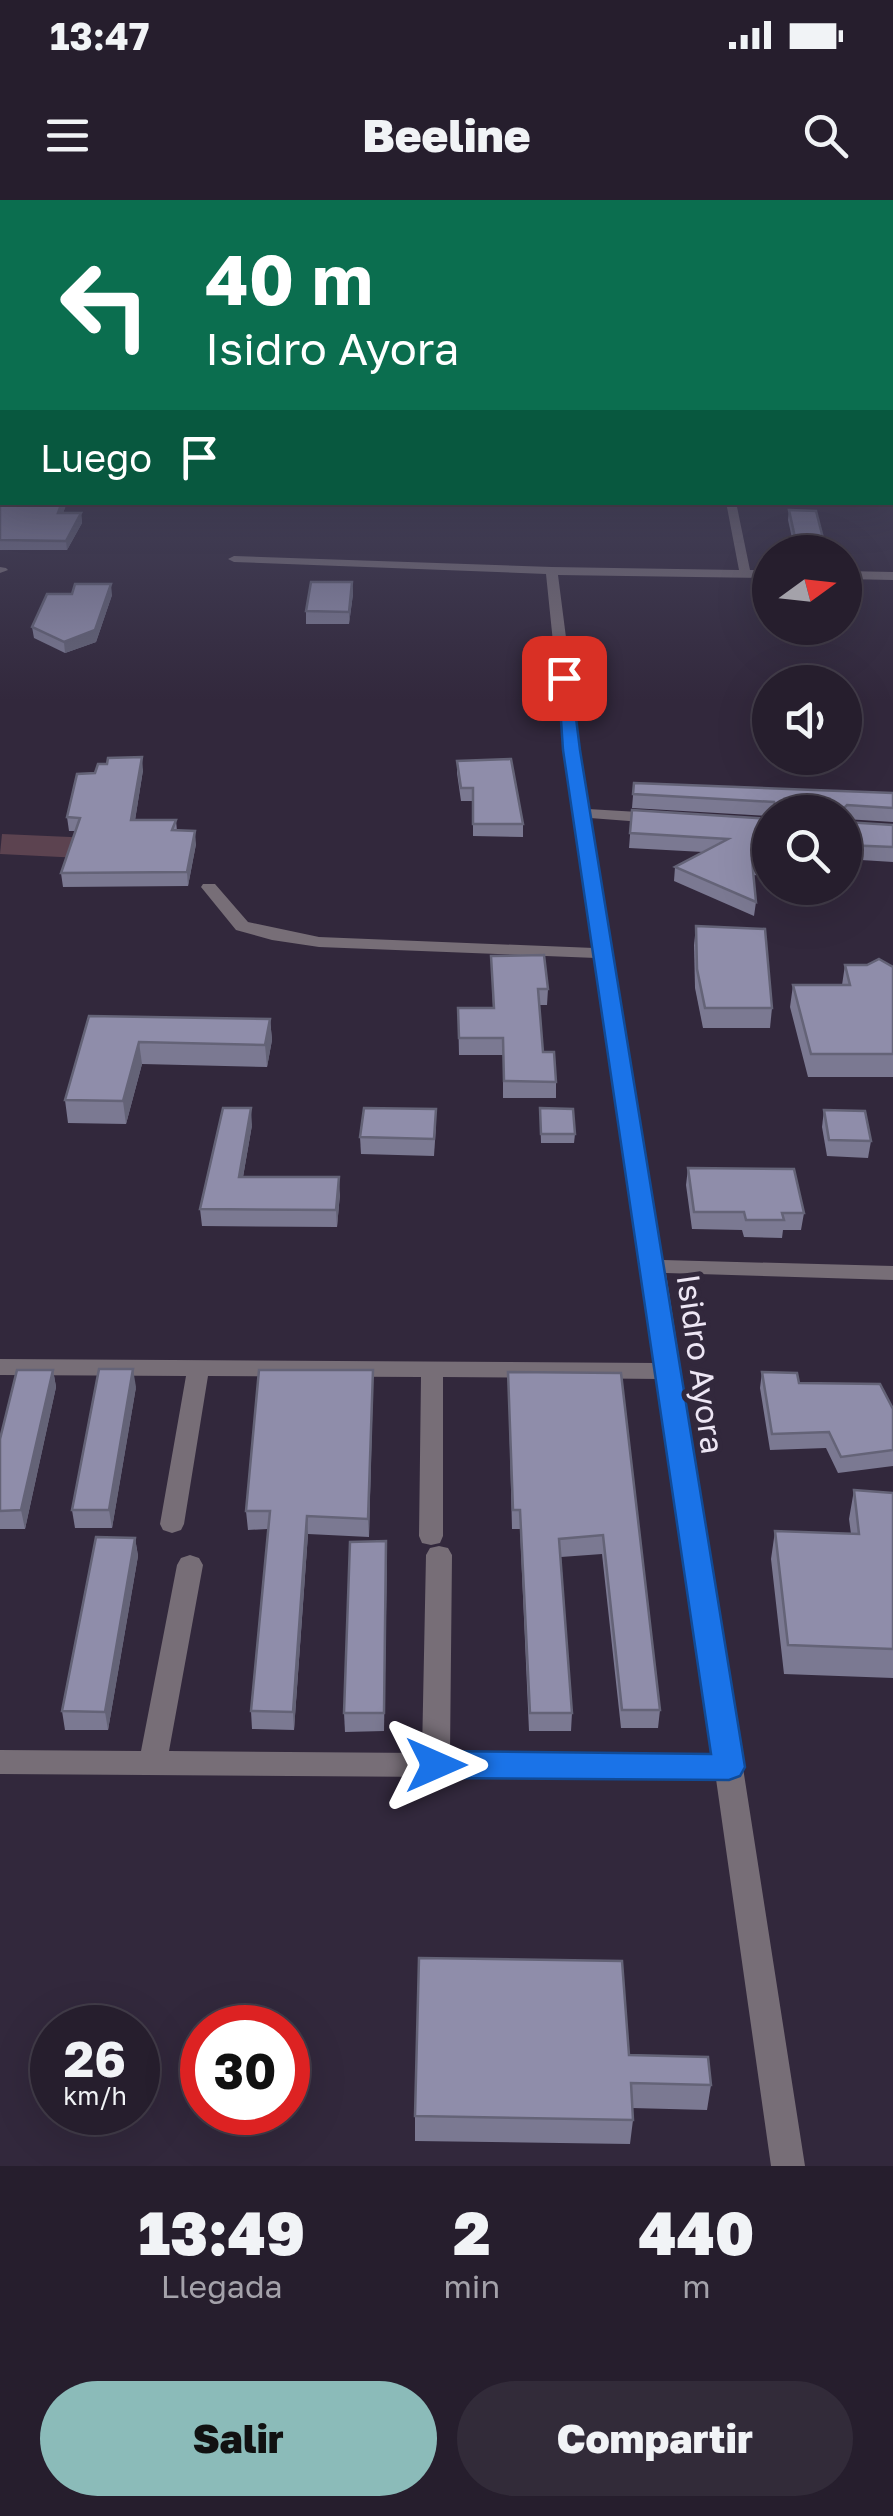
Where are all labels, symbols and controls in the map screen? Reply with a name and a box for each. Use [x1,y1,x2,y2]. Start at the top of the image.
text: 13:47 [50,13,149,58]
icon: menu [40,108,95,163]
text: Beeline [362,108,531,162]
icon: search [798,108,853,163]
text: 40 m [205,236,373,320]
icon: left [40,240,170,370]
text: Isidro Ayora [205,321,459,375]
icon: arrive [172,430,227,485]
text: Luego [40,435,152,480]
north arrow [752,535,862,645]
map controls [752,535,862,905]
pin [522,636,607,721]
icon: arrive [537,651,592,706]
button: sound [752,665,862,775]
button: search [752,795,862,905]
street label: Isidro Ayora [670,1272,732,1456]
position arrow [384,1713,488,1817]
speed limit sign: 30 [180,2005,310,2135]
text: 26 [64,2028,126,2088]
text: km/h [63,2080,127,2111]
text: 13:49 [139,2196,305,2268]
text: 2 [453,2196,490,2268]
text: 440 [639,2196,754,2268]
text: Llegada [161,2267,283,2305]
text: min [443,2267,500,2305]
text: m [682,2267,711,2305]
button: Salir [40,2381,437,2496]
button: Compartir [457,2381,853,2496]

